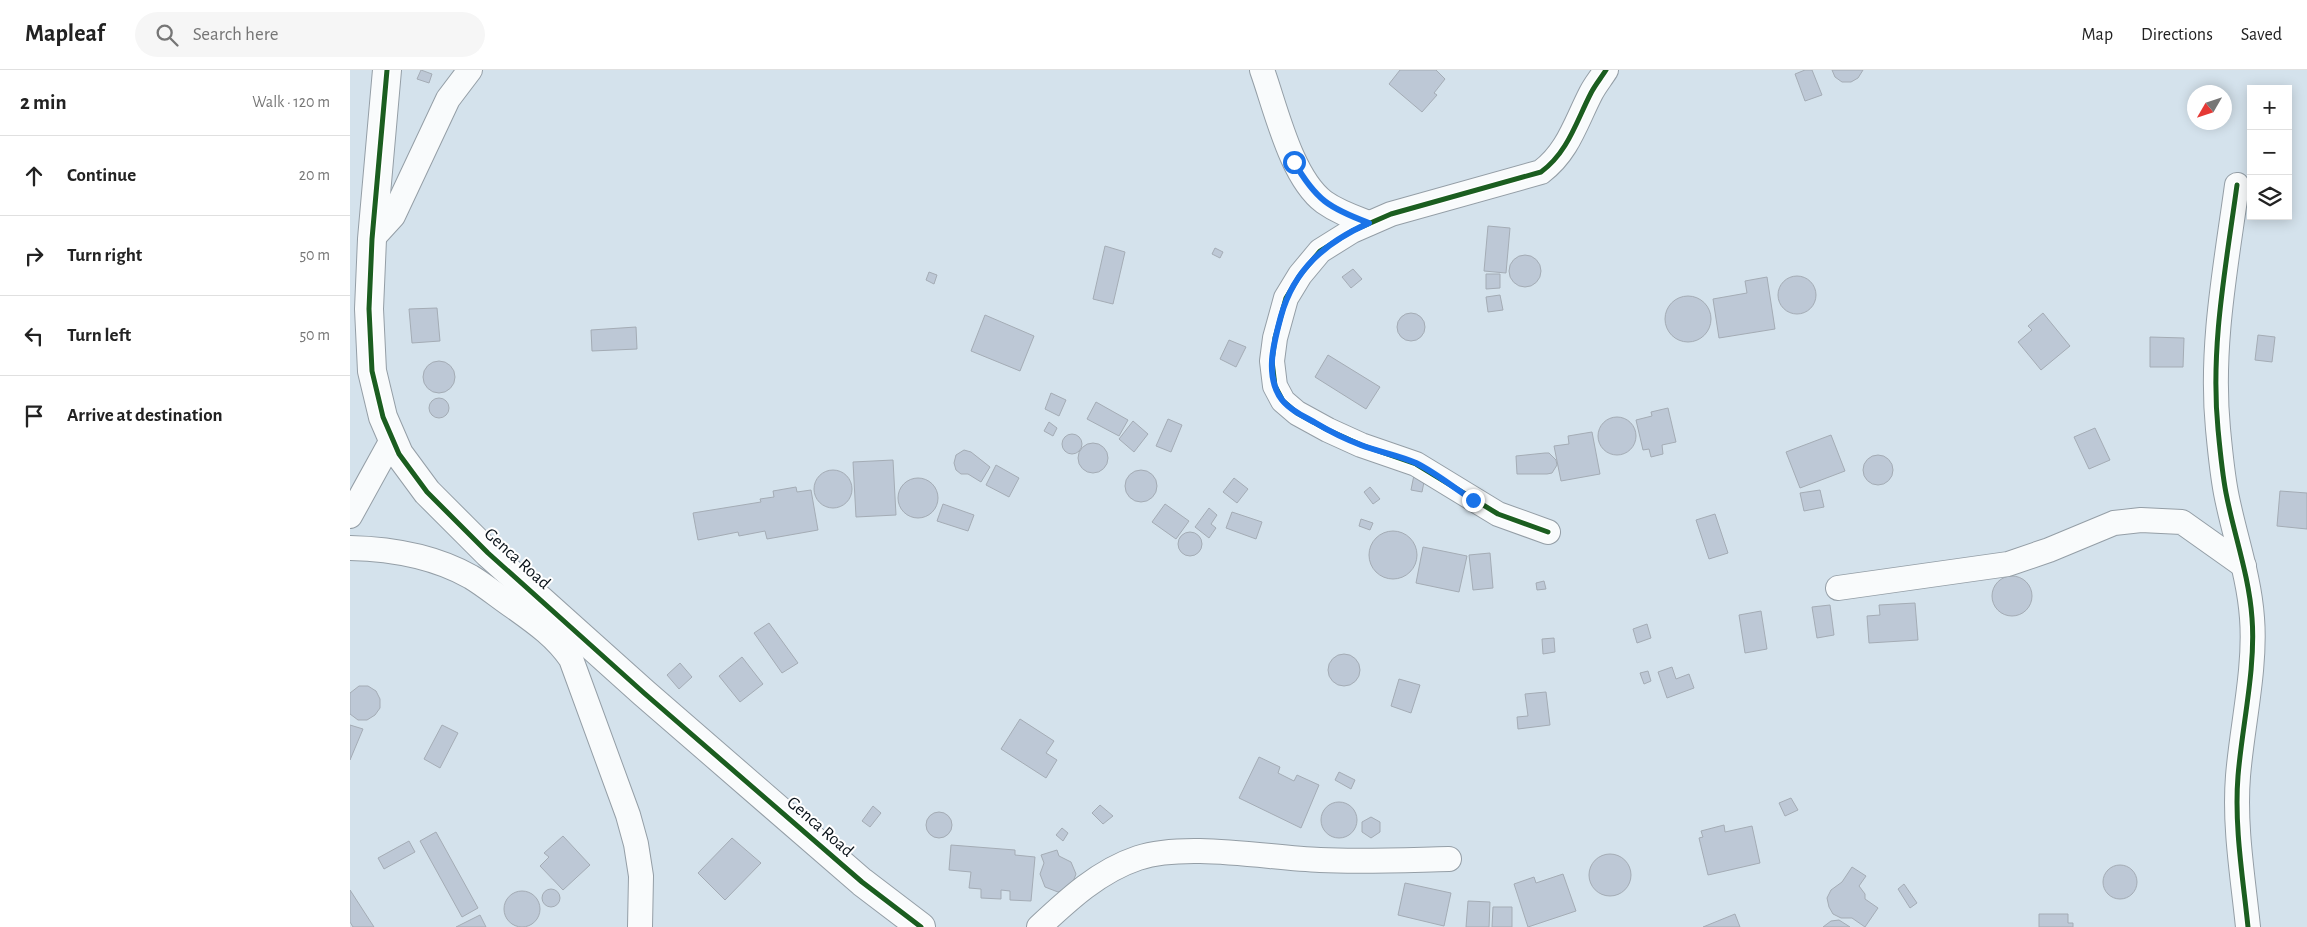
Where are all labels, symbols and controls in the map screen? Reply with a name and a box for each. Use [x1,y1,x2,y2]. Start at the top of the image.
search box [135,12,485,57]
icon: search [153,21,181,49]
text: Mapleaf [25,22,105,46]
text: Search here [193,25,279,44]
text: Map [2082,26,2113,44]
text: Directions [2141,26,2213,44]
text: Saved [2241,26,2282,44]
north arrow [2187,85,2232,130]
map controls [2247,85,2292,220]
button: + [2247,85,2292,130]
text: 2 min [20,92,67,113]
text: Walk · 120 m [252,94,330,110]
button: − [2247,130,2292,175]
route start [1283,151,1306,174]
icon: ahead [20,162,48,190]
text: Continue [67,166,136,185]
text: 20 m [299,167,330,183]
button: layers [2247,175,2292,220]
icon: right [20,242,48,270]
text: Turn right [67,246,142,265]
text: 50 m [299,247,330,263]
icon: left [20,322,48,350]
text: Turn left [67,326,131,345]
text: 50 m [299,327,330,343]
icon: arrive [20,402,48,430]
text: Arrive at destination [67,406,223,425]
route end [1462,489,1485,512]
street label: Genca Road [481,525,553,593]
street label: Genca Road [783,793,857,861]

